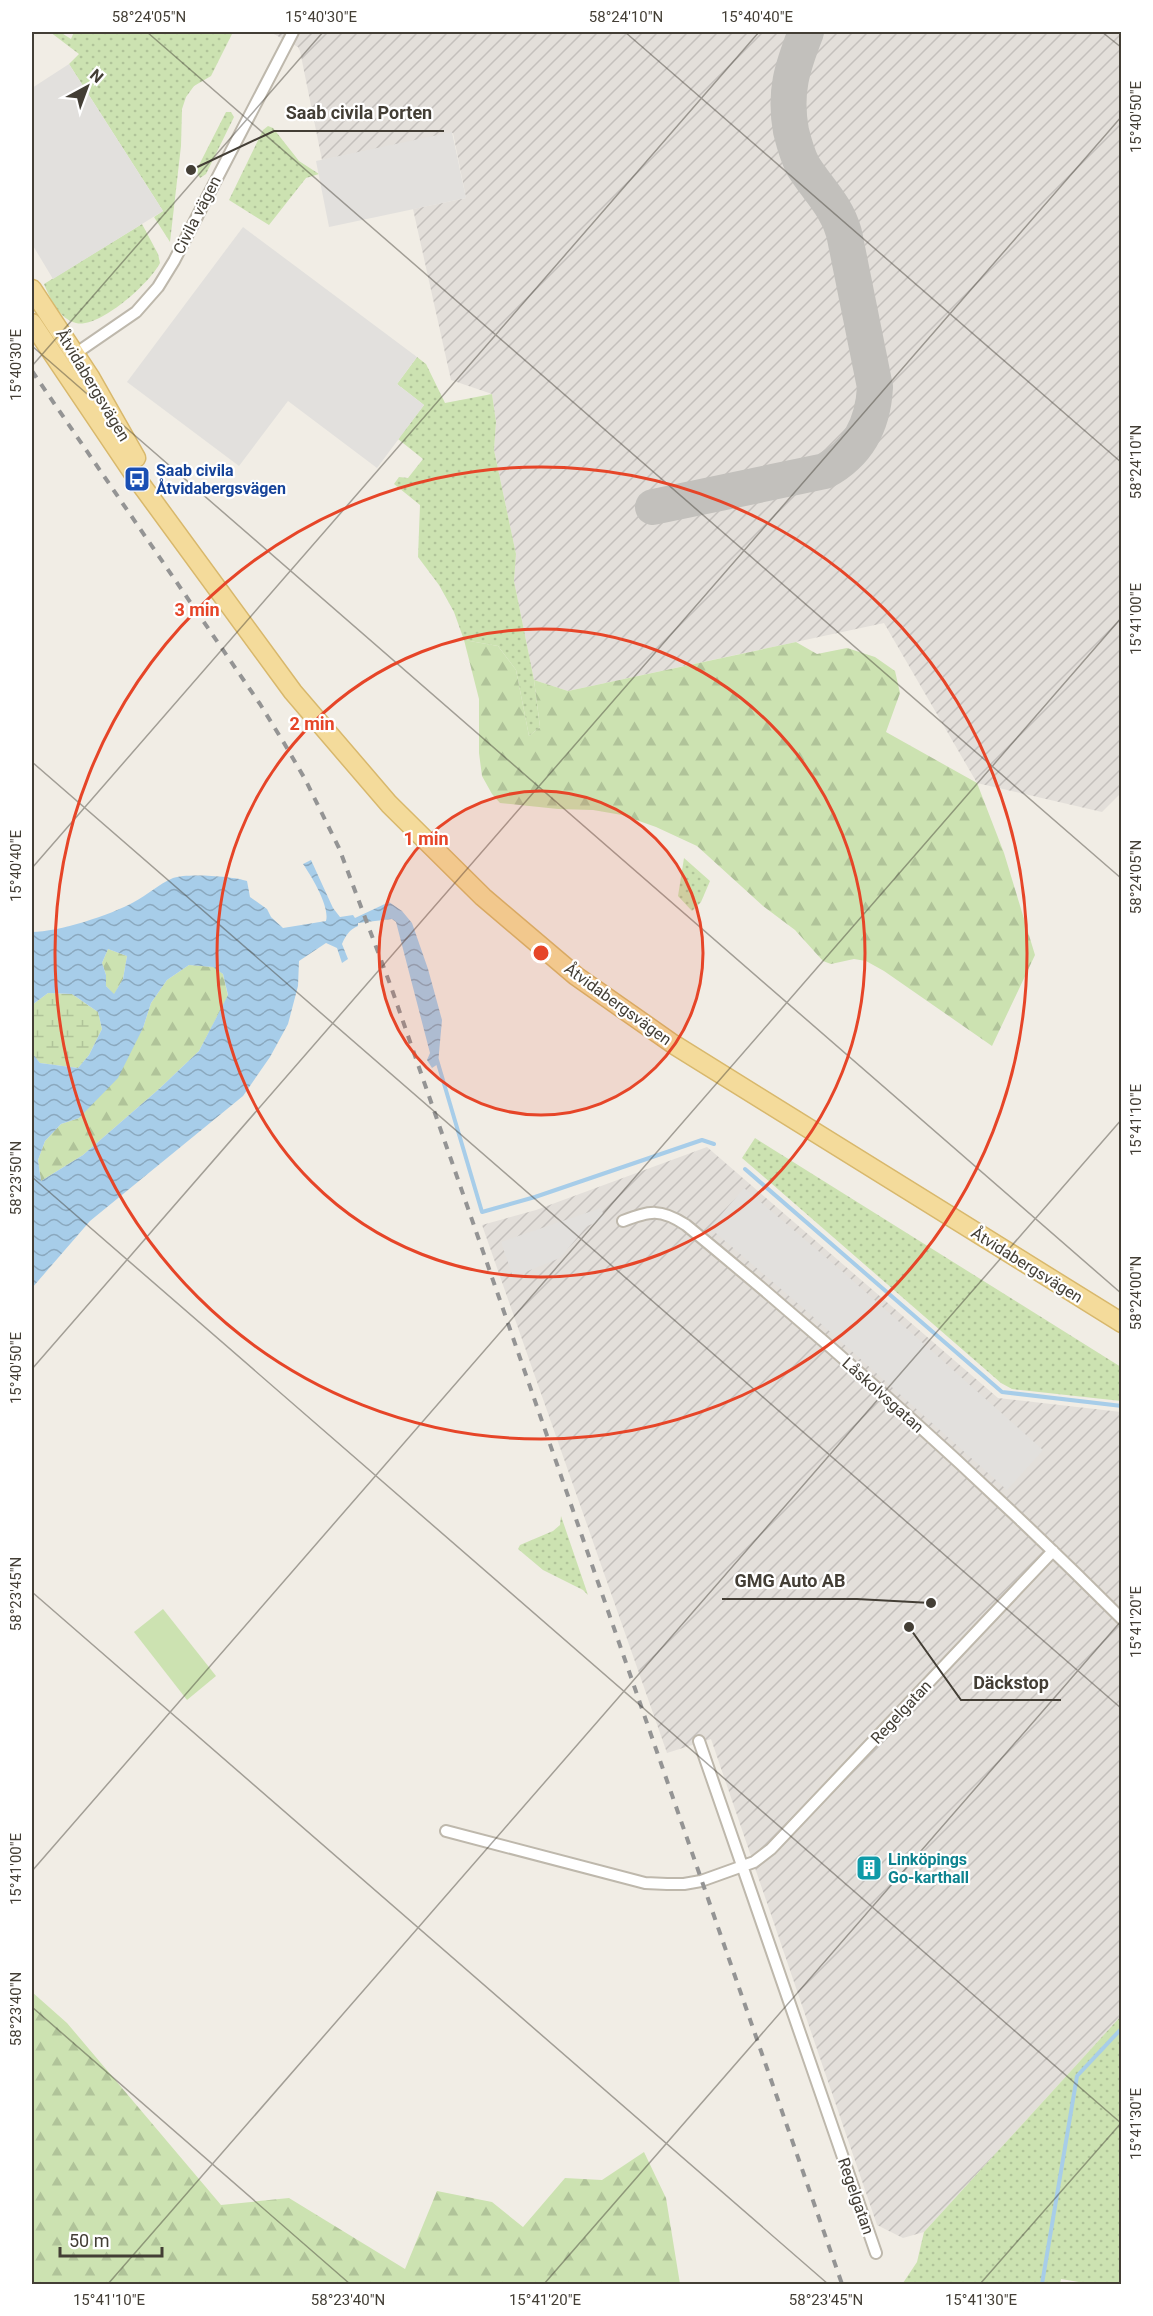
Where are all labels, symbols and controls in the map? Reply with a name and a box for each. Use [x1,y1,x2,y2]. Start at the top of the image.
text: 58°24'05"N [112,8,186,26]
text: 15°40'30"E [285,8,358,26]
text: 58°24'10"N [589,8,663,26]
text: 15°40'40"E [721,8,794,26]
north arrow [57,57,117,117]
text: N [86,65,107,87]
text: 15°40'50"E [1127,80,1145,153]
callout: Saab civila Porten [274,95,444,131]
text: Saab civila Porten [286,102,432,123]
street label: Civila vägen [169,173,225,257]
street label: Åtvidabergsvägen [52,325,135,445]
text: 15°40'30"E [7,328,25,401]
text: 58°24'10"N [1127,425,1145,499]
place label: Saab civila Åtvidabergsvägen [156,461,286,498]
bus stop icon: Saab civila Åtvidabergsvägen [122,464,152,494]
text: 15°41'00"E [1127,582,1145,655]
text: 3 min [174,599,220,620]
text: 2 min [289,713,335,734]
text: 1 min [403,828,449,849]
text: 15°40'40"E [7,829,25,902]
text: 58°24'05"N [1127,840,1145,914]
centre of rings [531,943,551,963]
street label: Åtvidabergsvägen [561,958,676,1049]
text: 15°41'10"E [1127,1083,1145,1156]
text: 58°23'50"N [7,1141,25,1215]
street label: Åtvidabergsvägen [968,1222,1087,1307]
text: 58°24'00"N [1127,1256,1145,1330]
text: 15°40'50"E [7,1331,25,1404]
street label: Låskolvsgatan [838,1353,928,1437]
text: 58°23'45"N [7,1557,25,1631]
callout: GMG Auto AB [722,1563,857,1599]
text: GMG Auto AB [735,1570,845,1591]
text: 15°41'20"E [1127,1585,1145,1658]
callout: Däckstop [961,1664,1061,1700]
text: Däckstop [973,1672,1049,1693]
street label: Regelgatan [867,1676,935,1748]
text: 15°41'00"E [7,1832,25,1905]
place label: Linköpings Go-karthall [888,1850,969,1887]
building icon: Linköpings Go-karthall [854,1853,884,1883]
text: 58°23'40"N [7,1972,25,2046]
text: 15°41'30"E [1127,2087,1145,2160]
street label: Regelgatan [834,2155,878,2237]
scale bar [60,2220,162,2258]
text: 50 m [69,2230,109,2251]
text: 15°41'10"E [73,2291,146,2309]
text: 58°23'40"N [311,2291,385,2309]
text: 15°41'20"E [509,2291,582,2309]
text: 58°23'45"N [789,2291,863,2309]
text: 15°41'30"E [945,2291,1018,2309]

